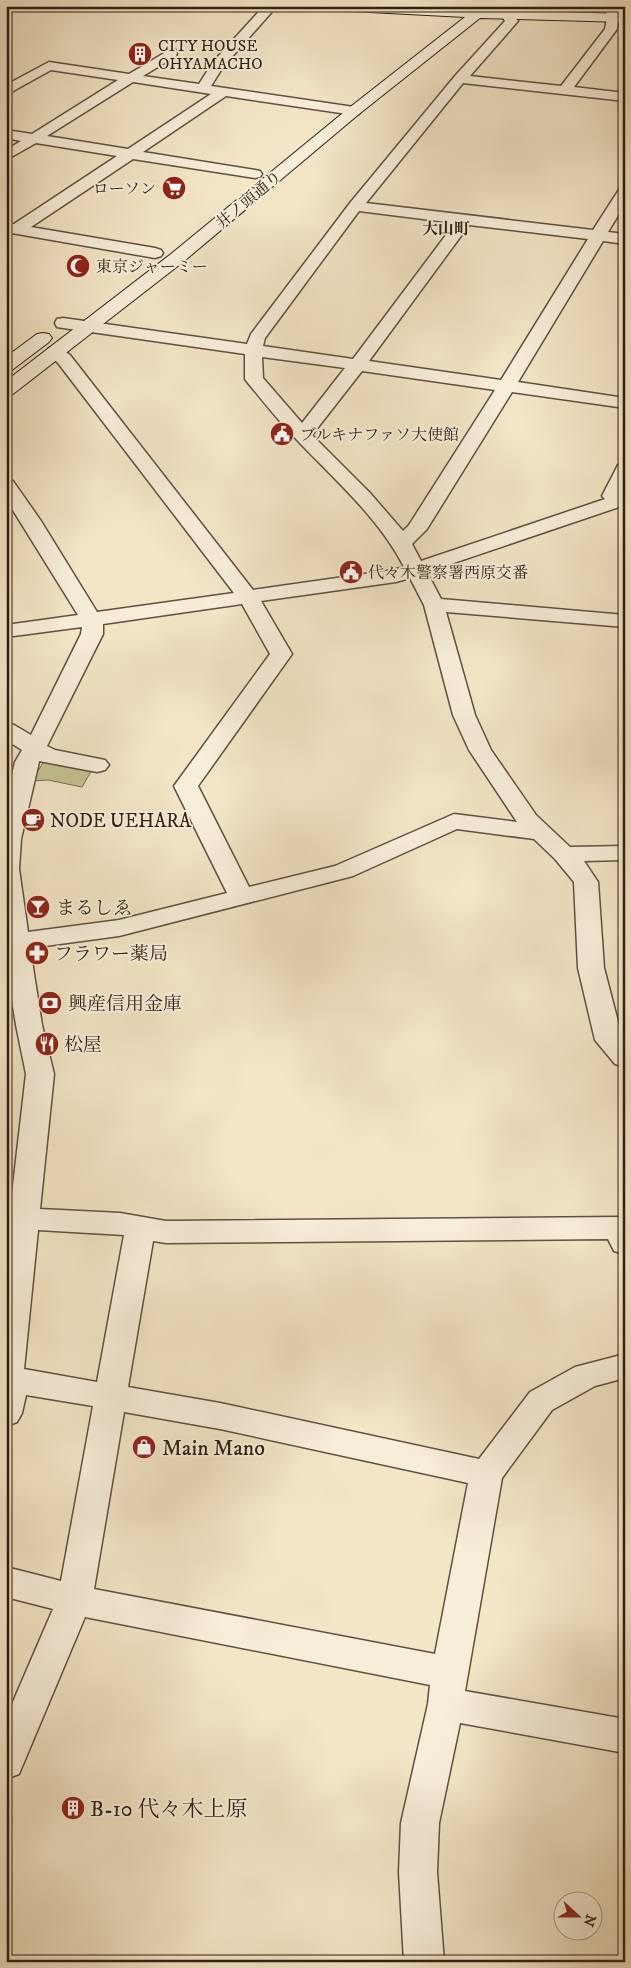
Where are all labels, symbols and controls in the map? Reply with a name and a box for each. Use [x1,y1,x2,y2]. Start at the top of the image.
place label: CITY HOUSE OHYAMACHO [158,36,262,74]
building icon: CITY HOUSE OHYAMACHO [127,41,153,67]
street label: 井ノ頭通り [212,166,286,233]
supermarket icon: ローソン [161,175,187,201]
place label: ローソン [93,179,156,199]
district label: 大山町 [422,219,470,239]
mosque icon: 東京ジャーミー [65,253,91,279]
place label: 東京ジャーミー [96,257,208,277]
public building icon: ブルキナファソ大使館 [269,421,295,447]
place label: ブルキナファソ大使館 [300,425,459,445]
public building icon: 代々木警察署西原交番 [338,559,364,585]
place label: 代々木警察署西原交番 [368,563,528,583]
cafe icon: NODE UEHARA [20,807,46,833]
place label: NODE UEHARA [50,810,192,833]
bar icon: まるしゑ [25,894,51,920]
place label: まるしゑ [56,897,132,920]
pharmacy icon: フラワー薬局 [24,940,50,966]
place label: フラワー薬局 [54,943,168,966]
bank icon: 興産信用金庫 [37,990,63,1016]
place label: 興産信用金庫 [68,993,182,1016]
restaurant icon: 松屋 [34,1031,60,1057]
place label: 松屋 [64,1034,102,1057]
shop icon: Main Mano [131,1434,157,1460]
place label: Main Mano [162,1435,265,1462]
building icon: B-10 代々木上原 [60,1795,86,1821]
place label: B-10 代々木上原 [90,1796,247,1823]
north arrow [554,1890,604,1940]
text: N [579,1912,600,1929]

